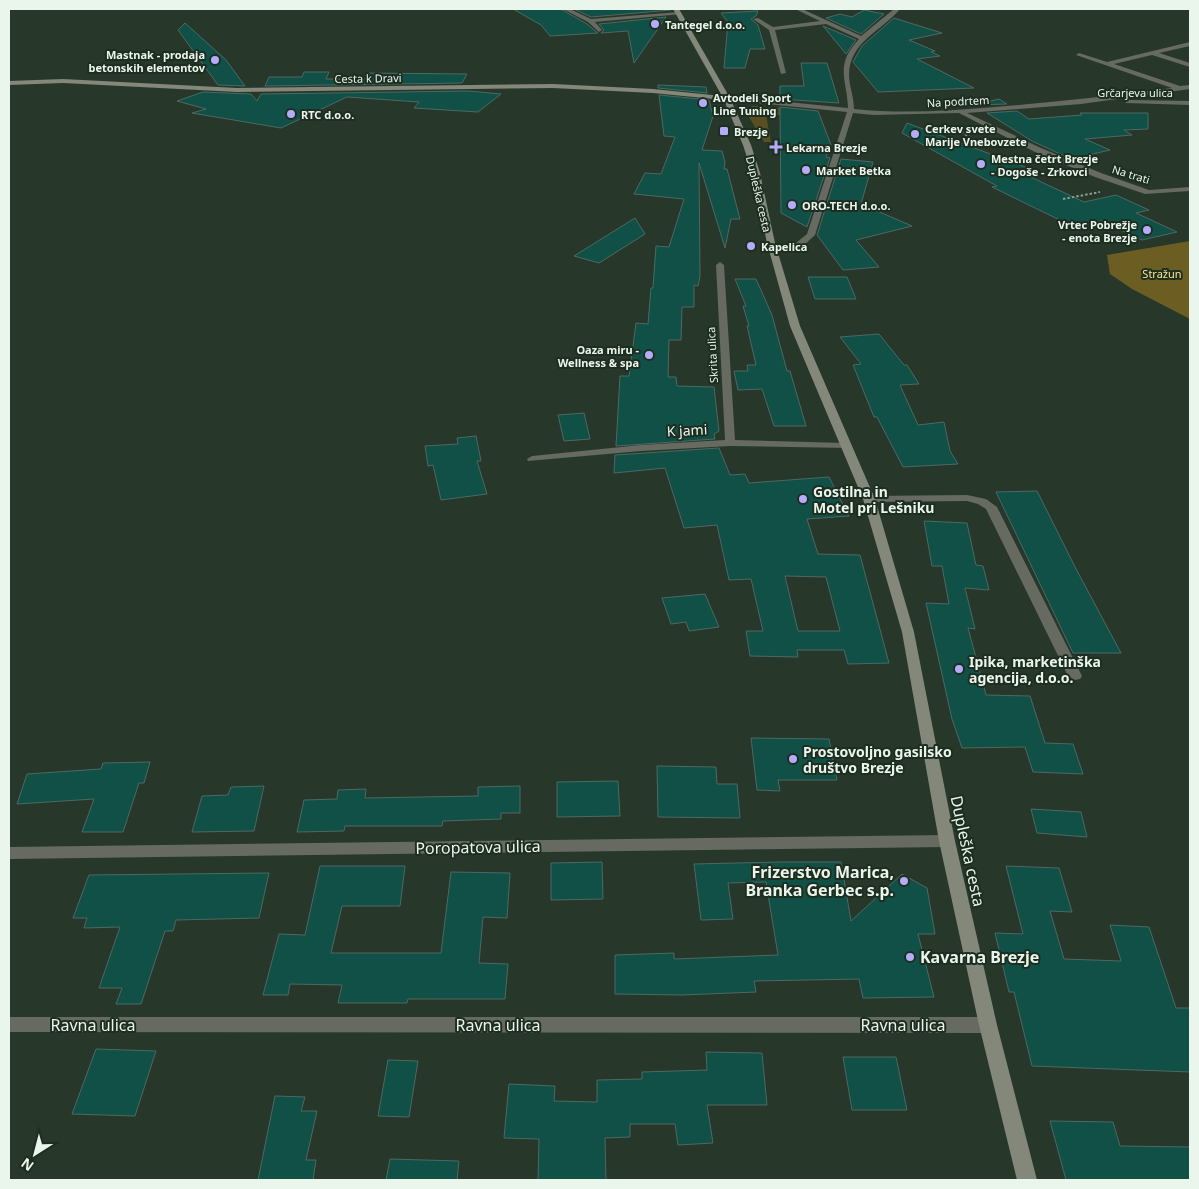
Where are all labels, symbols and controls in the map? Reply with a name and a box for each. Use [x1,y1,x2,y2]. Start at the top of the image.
place label: Tantegel d.o.o. [665,17,745,32]
marker: Tantegel d.o.o. [649,18,661,30]
place label: Mastnak - prodaja betonskih elementov [88,47,206,75]
marker: Mastnak - prodaja betonskih elementov [209,54,221,66]
street label: Cesta k Dravi [334,70,402,86]
street label: Grčarjeva ulica [1097,85,1173,100]
place label: Avtodeli Sport Line Tuning [713,90,791,118]
street label: Na podrtem [926,92,990,110]
marker: Avtodeli Sport Line Tuning [697,97,709,109]
place label: RTC d.o.o. [301,107,354,122]
marker: RTC d.o.o. [285,108,297,120]
place label: Cerkev svete Marije Vnebovzete [925,121,1027,149]
place label: Brezje [734,124,768,139]
marker: Brezje [718,125,730,137]
marker: Cerkev svete Marije Vnebovzete [909,128,921,140]
place label: Lekarna Brezje [786,140,868,155]
marker: Lekarna Brezje [770,141,782,153]
place label: Mestna četrt Brezje - Dogoše - Zrkovci [991,151,1099,179]
street label: Dupleška cesta [743,154,775,234]
marker: Mestna četrt Brezje - Dogoše - Zrkovci [975,158,987,170]
street label: Na trati [1110,161,1152,187]
place label: Market Betka [816,163,891,178]
marker: Market Betka [800,164,812,176]
place label: ORO-TECH d.o.o. [802,198,891,213]
marker: ORO-TECH d.o.o. [786,199,798,211]
place label: Vrtec Pobrežje - enota Brezje [1058,217,1137,245]
marker: Vrtec Pobrežje - enota Brezje [1141,224,1153,236]
place label: Kapelica [761,239,807,254]
marker: Kapelica [745,240,757,252]
park label: Stražun [1142,266,1182,281]
street label: Skrita ulica [703,327,721,383]
place label: Oaza miru - Wellness & spa [558,342,639,370]
marker: Oaza miru - Wellness & spa [643,349,655,361]
street label: K jami [666,419,708,441]
place label: Gostilna in Motel pri Lešniku [813,482,934,517]
marker: Gostilna in Motel pri Lešniku [797,493,809,505]
place label: Ipika, marketinška agencija, d.o.o. [969,652,1101,687]
marker: Ipika, marketinška agencija, d.o.o. [953,663,965,675]
place label: Prostovoljno gasilsko društvo Brezje [803,742,952,777]
marker: Prostovoljno gasilsko društvo Brezje [787,753,799,765]
street label: Dupleška cesta [945,793,991,909]
street label: Poropatova ulica [415,835,541,859]
place label: Frizerstvo Marica, Branka Gerbec s.p. [745,861,894,901]
marker: Frizerstvo Marica, Branka Gerbec s.p. [898,875,910,887]
place label: Kavarna Brezje [920,946,1039,968]
marker: Kavarna Brezje [904,951,916,963]
street label: Ravna ulica [51,1014,135,1036]
street label: Ravna ulica [456,1014,540,1036]
street label: Ravna ulica [861,1014,945,1036]
north arrow [10,1129,60,1179]
text: N [17,1154,37,1176]

